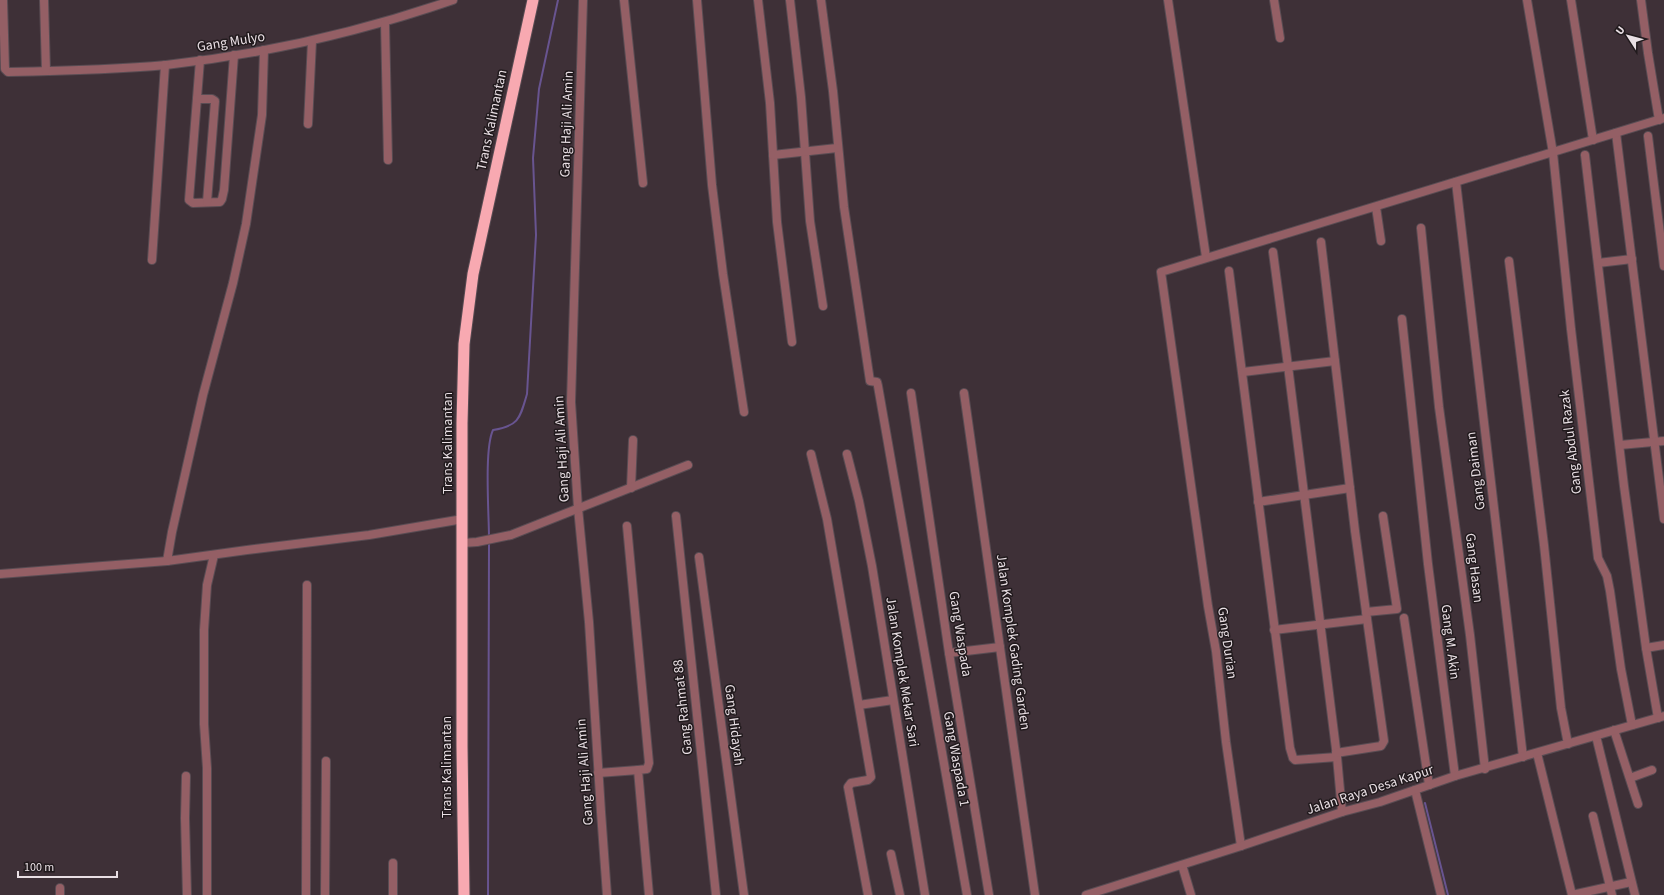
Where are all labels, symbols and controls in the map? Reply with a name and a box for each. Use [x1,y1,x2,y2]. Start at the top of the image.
north arrow [1608,16,1648,56]
text: U [1612,23,1629,38]
street label: Gang Mulyo [196,27,266,57]
street label: Trans Kalimantan [472,68,512,172]
street label: Gang Haji Ali Amin [555,70,579,178]
street label: Gang Abdul Razak [1555,389,1587,495]
street label: Trans Kalimantan [438,392,458,494]
street label: Gang Haji Ali Amin [549,395,575,503]
street label: Gang Daiman [1461,431,1491,511]
street label: Gang Hasan [1460,532,1488,604]
street label: Jalan Komplek Gading Garden [991,553,1035,731]
street label: Gang Waspada [943,590,977,678]
street label: Jalan Komplek Mekar Sari [880,596,924,748]
street label: Gang M. Akin [1435,603,1465,681]
street label: Gang Durian [1212,606,1242,680]
street label: Gang Rahmat 88 [668,658,698,756]
street label: Gang Hidayah [719,683,749,767]
street label: Gang Waspada 1 [938,710,974,808]
street label: Trans Kalimantan [437,716,457,818]
street label: Gang Haji Ali Amin [571,718,599,826]
street label: Jalan Raya Desa Kapur [1304,760,1436,820]
scale bar [18,853,117,879]
text: 100 m [24,859,54,876]

